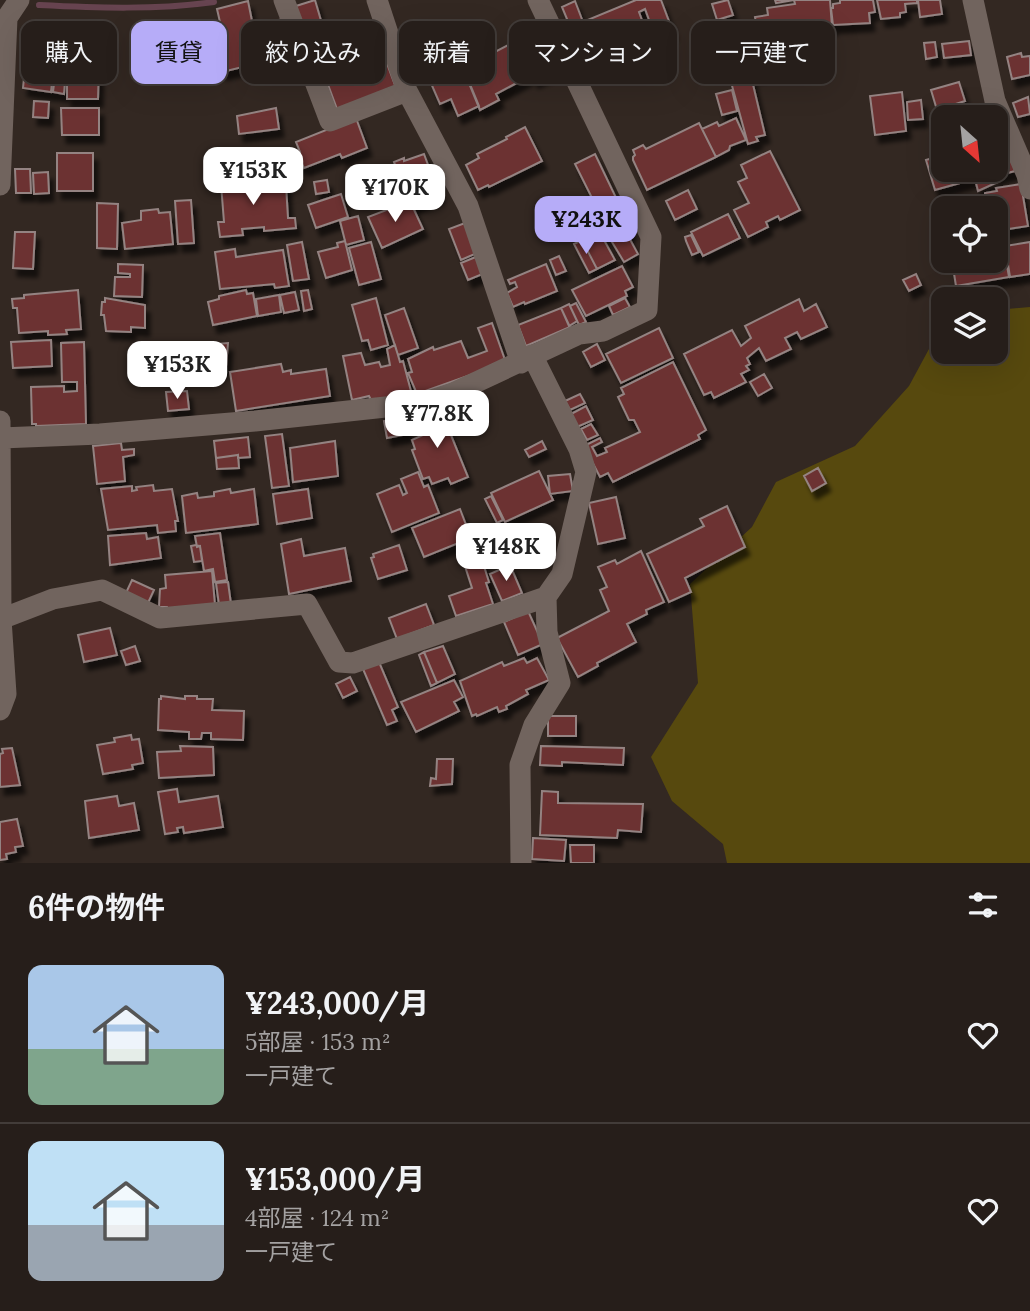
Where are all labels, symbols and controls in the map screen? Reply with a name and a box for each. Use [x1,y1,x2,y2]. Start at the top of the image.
chip: 購入 [21,21,117,84]
chip: 賃貸 [131,21,227,84]
chip: 絞り込み [241,21,385,84]
chip: 新着 [399,21,495,84]
chip: マンション [509,21,677,84]
chip: 一戸建て [691,21,835,84]
north arrow [931,105,1008,182]
map controls [931,105,1008,364]
pin: ¥153K [204,148,302,207]
text: ¥153K [219,155,287,184]
pin: ¥170K [346,164,444,224]
text: ¥170K [361,172,429,201]
pin: ¥243K [537,196,635,256]
button: locate [931,196,1008,273]
text: ¥243K [551,204,621,233]
button: layers [931,287,1008,364]
pin: ¥153K [128,342,226,401]
text: ¥153K [143,349,211,378]
pin: ¥77.8K [380,391,494,450]
text: ¥77.8K [401,398,473,427]
pin: ¥148K [457,524,555,583]
text: ¥148K [472,531,540,560]
icon: filters [964,886,1002,924]
text: 6件の物件 [28,888,165,926]
text: ¥243,000/月 [245,984,429,1022]
icon: home [84,993,168,1077]
icon: heart [964,1016,1002,1054]
text: 5部屋 · 153 m² [245,1027,391,1056]
text: 一戸建て [245,1061,337,1090]
text: ¥153,000/月 [245,1160,425,1198]
icon: home [84,1169,168,1253]
icon: heart [964,1192,1002,1230]
text: 4部屋 · 124 m² [245,1203,389,1232]
text: 一戸建て [245,1237,337,1266]

